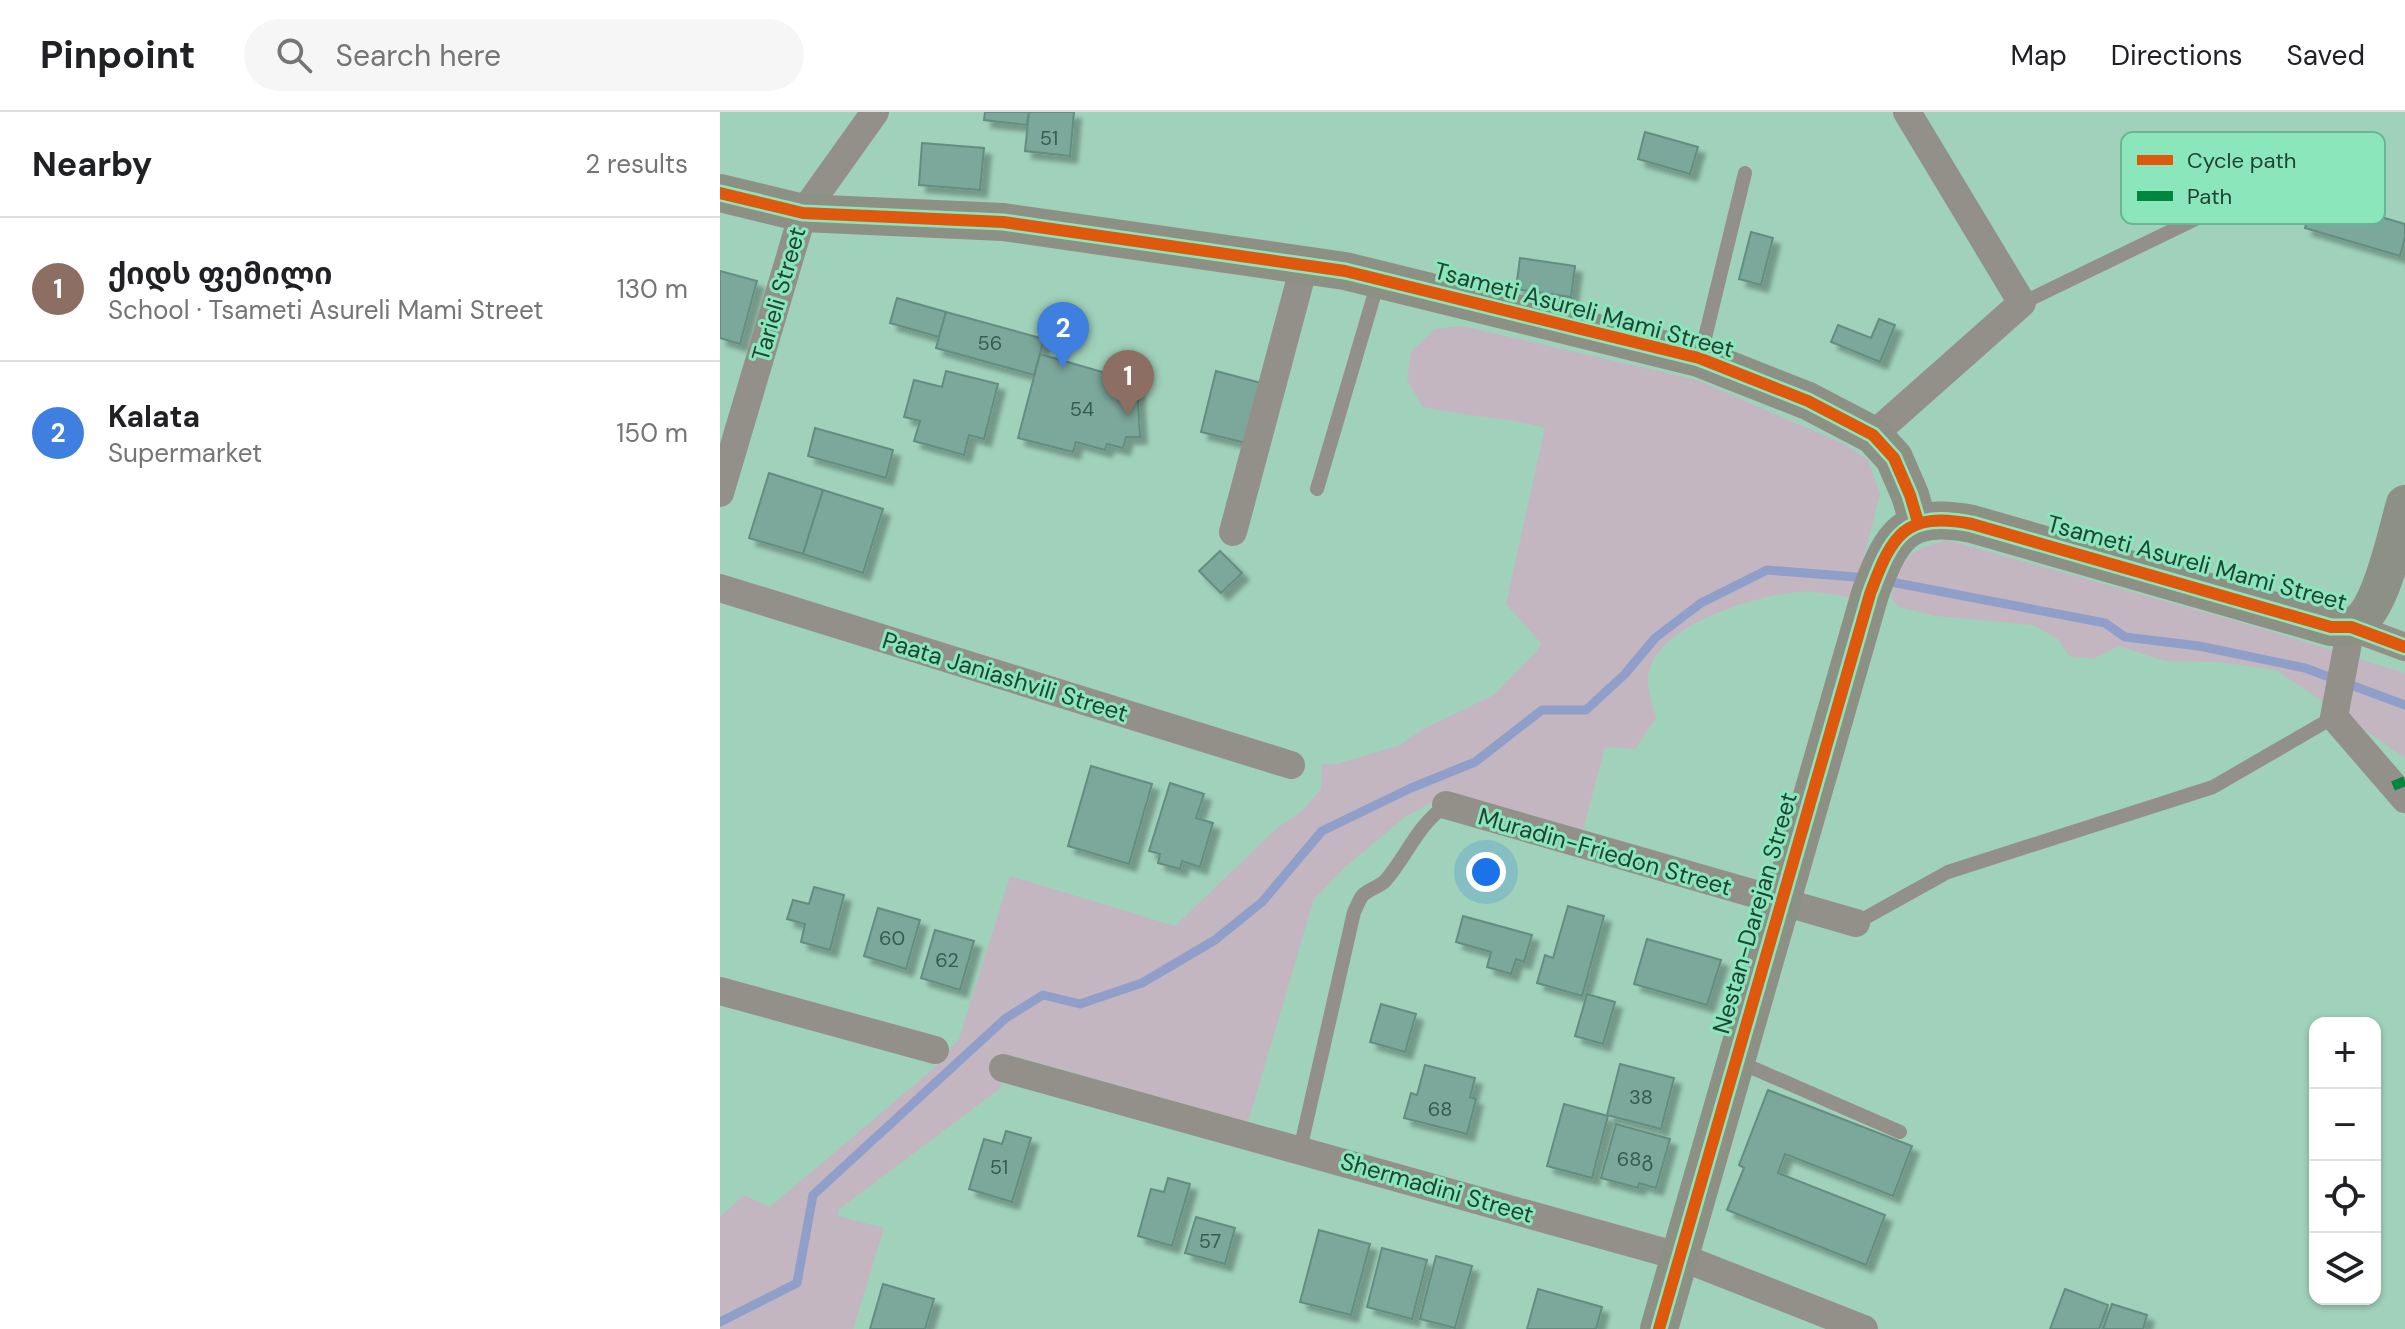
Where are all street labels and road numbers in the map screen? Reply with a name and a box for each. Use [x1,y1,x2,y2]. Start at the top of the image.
street label: Tarieli Street [745,223,813,365]
street label: Tsameti Asureli Mami Street [1431,255,1737,364]
street label: Tsameti Asureli Mami Street [2044,508,2350,617]
street label: Paata Janiashvili Street [879,624,1132,729]
street label: Nestan-Darejan Street [1705,789,1804,1037]
street label: Muradin-Friedon Street [1475,801,1735,903]
street label: Shermadini Street [1337,1145,1537,1230]

